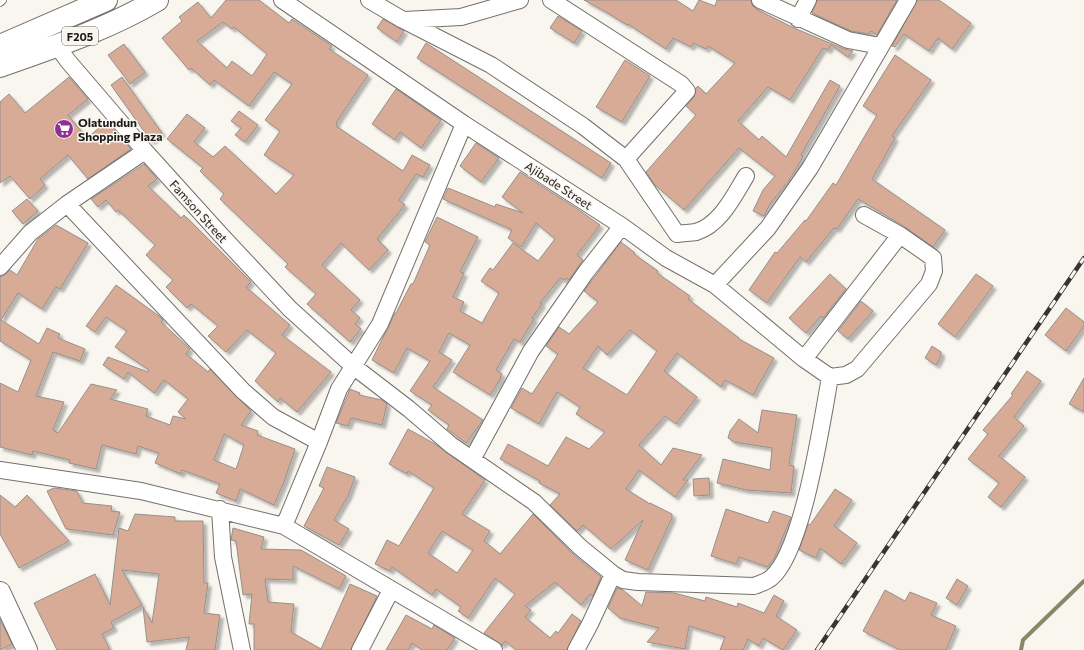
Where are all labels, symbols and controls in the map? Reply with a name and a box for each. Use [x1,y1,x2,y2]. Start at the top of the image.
road number: F205 [62,27,98,45]
place label: Olatundun Shopping Plaza [78,115,163,143]
supermarket icon: Olatundun Shopping Plaza [53,118,75,140]
street label: Ajibade Street [523,158,595,212]
street label: Famson Street [167,177,231,245]

